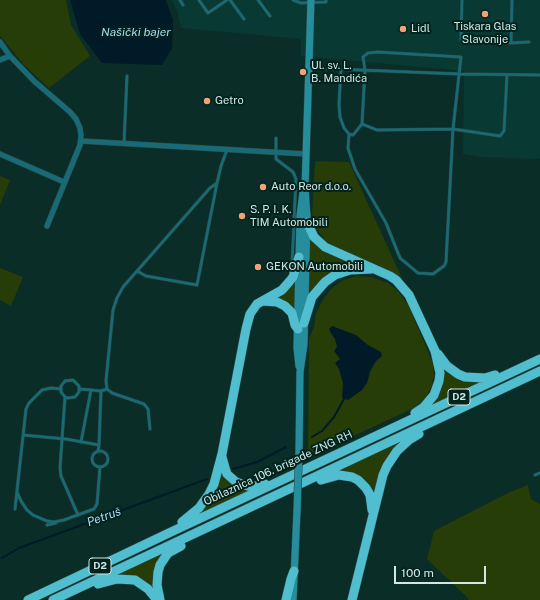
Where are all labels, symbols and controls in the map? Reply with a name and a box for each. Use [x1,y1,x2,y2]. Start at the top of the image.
marker: Tiskara Glas Slavonije [480,9,490,19]
place label: Tiskara Glas Slavonije [454,20,516,46]
place label: Lidl [411,22,430,36]
marker: Lidl [398,24,408,34]
water label: Našički bajer [101,25,171,39]
place label: Ul. sv. L. B. Mandića [311,59,367,85]
marker: Ul. sv. L. B. Mandića [298,67,308,77]
place label: Getro [215,94,244,108]
marker: Getro [202,96,212,106]
place label: Auto Reor d.o.o. [271,180,351,194]
marker: Auto Reor d.o.o. [258,182,268,192]
place label: S. P. I. K. TIM Automobili [250,203,328,229]
marker: S. P. I. K. TIM Automobili [237,211,247,221]
place label: GEKON Automobili [266,260,363,274]
marker: GEKON Automobili [253,262,263,272]
road number: D2 [448,389,470,405]
street label: Obilaznica 106. brigade ZNG RH [202,428,354,508]
water label: Petruš [85,504,123,530]
road number: D2 [89,558,111,574]
scale bar [396,558,488,584]
text: 100 m [401,566,434,580]

